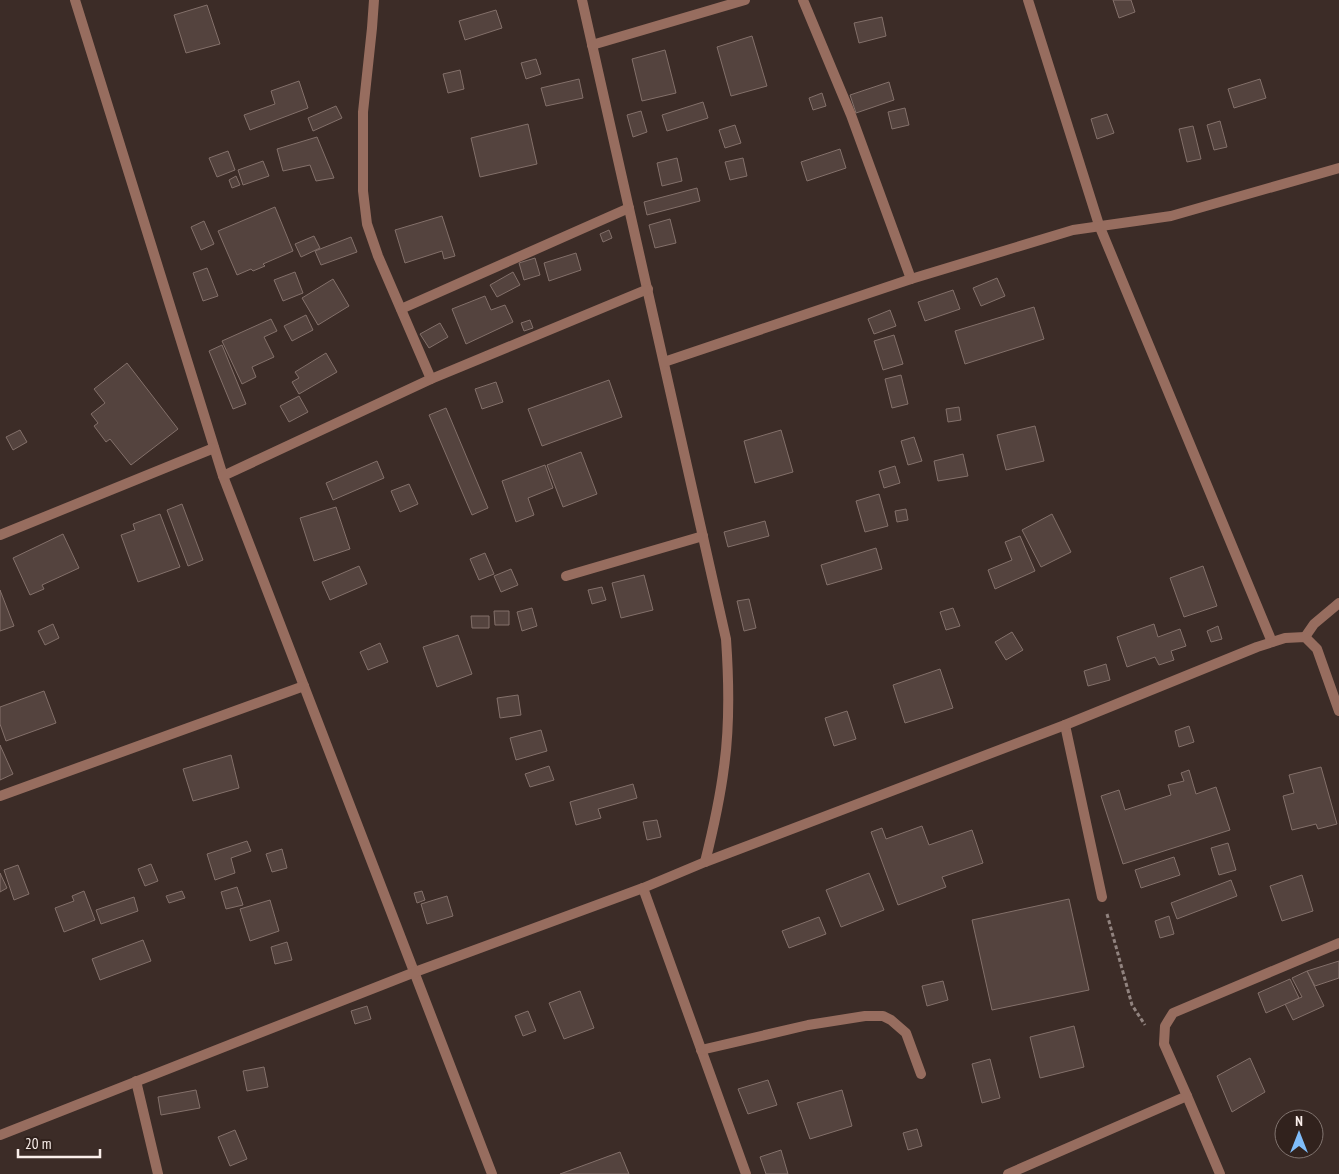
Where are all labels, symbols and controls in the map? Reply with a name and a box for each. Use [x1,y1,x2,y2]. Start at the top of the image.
north arrow [1274,1109,1324,1159]
text: N [1295,1112,1303,1130]
scale bar [18,1126,100,1158]
text: 20 m [25,1134,51,1153]

